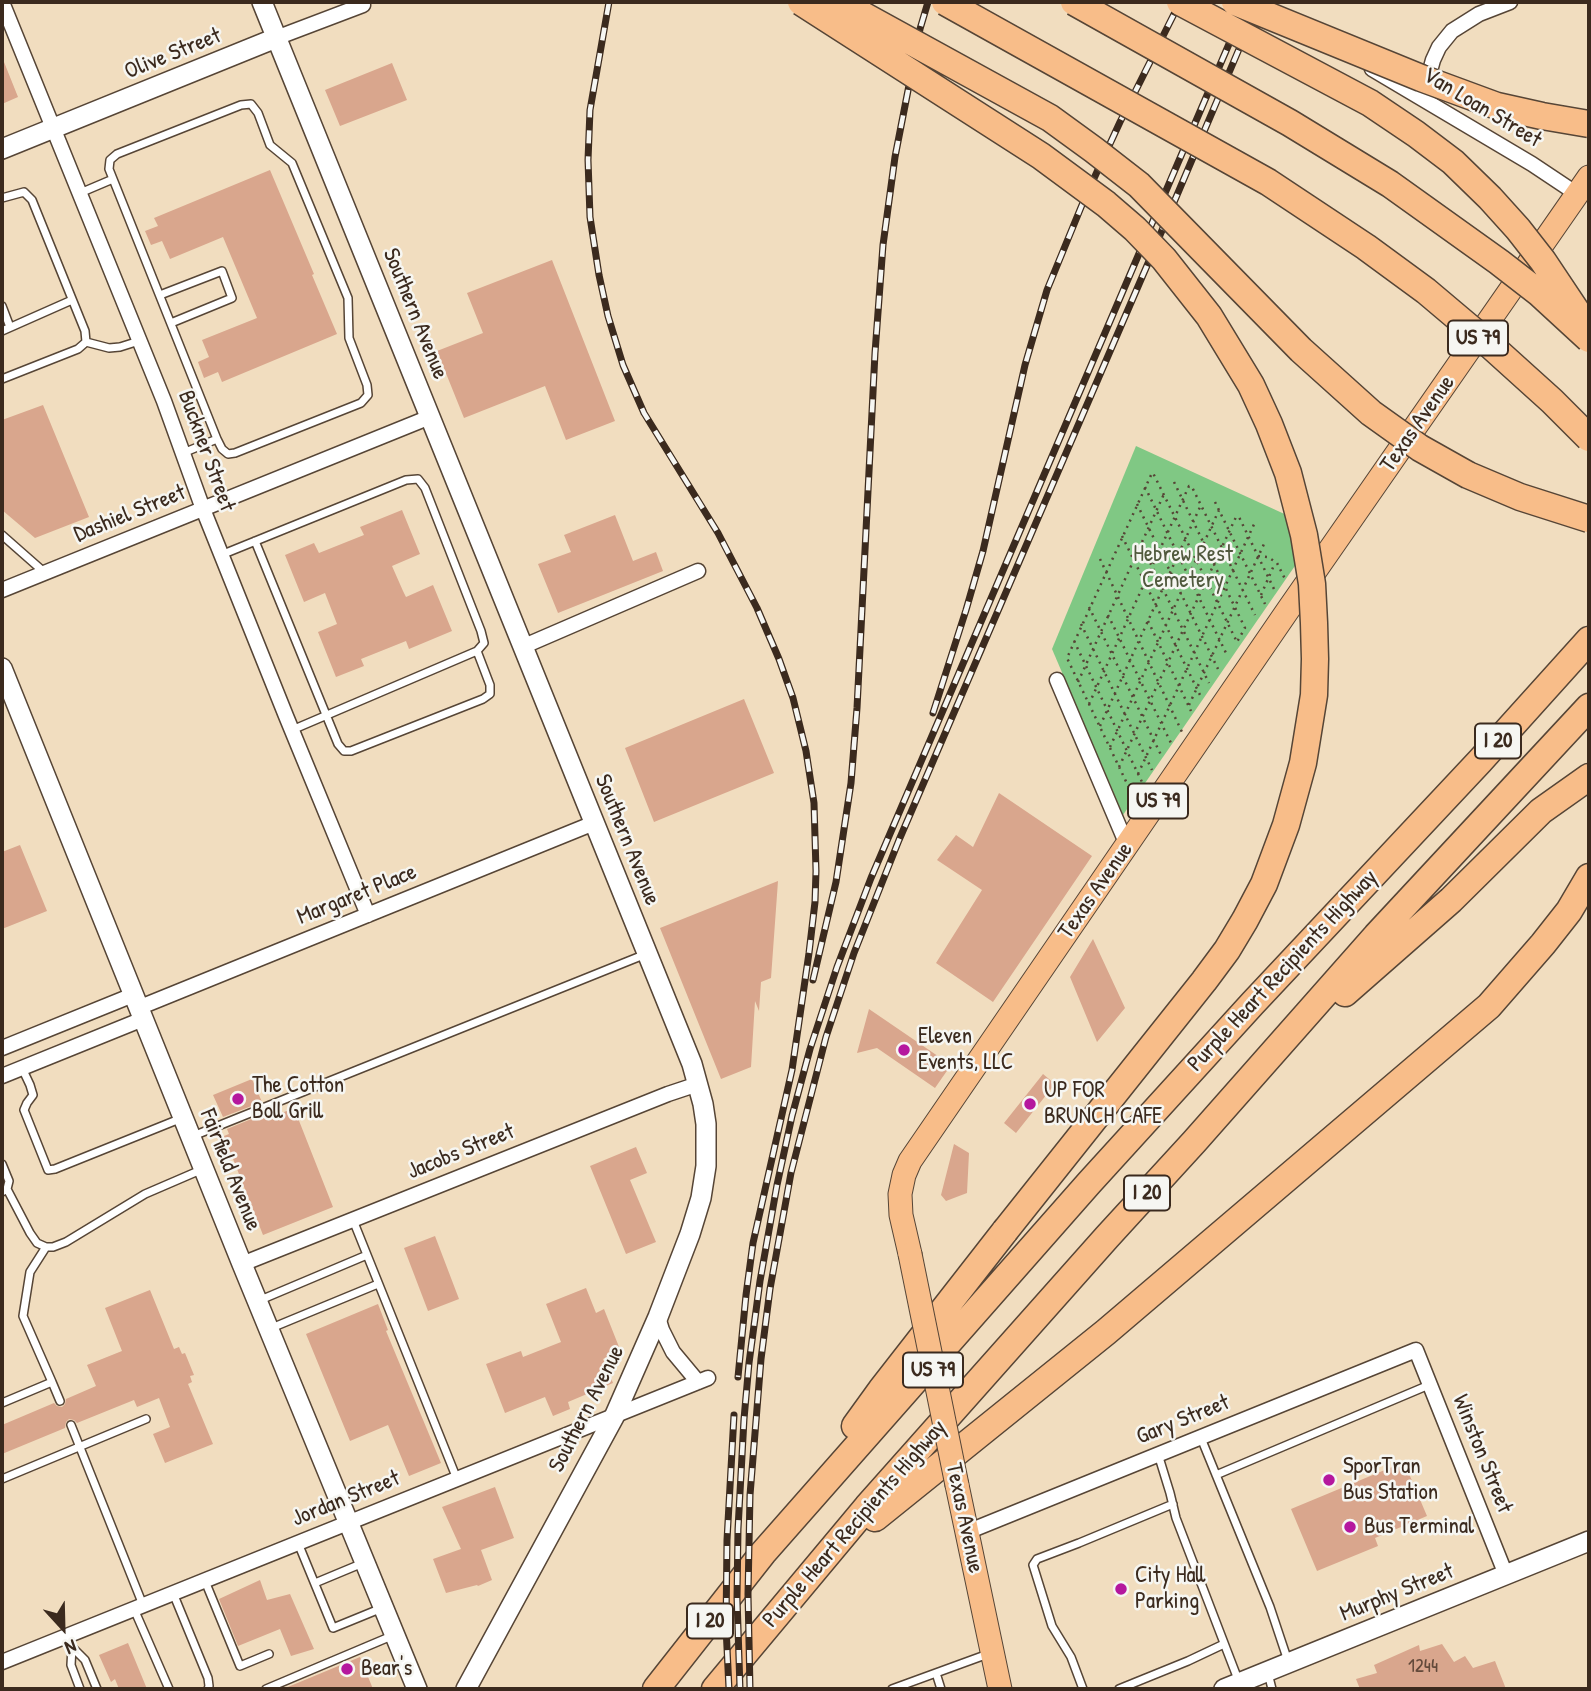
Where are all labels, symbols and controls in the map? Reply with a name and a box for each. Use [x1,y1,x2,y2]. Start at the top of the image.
street label: Olive Street [121,22,225,86]
street label: Van Loan Street [1418,62,1546,154]
street label: Southern Avenue [376,245,454,383]
road number: US 79 [1448,320,1508,356]
street label: Texas Avenue [1375,370,1461,478]
street label: Buckner Street [171,387,241,515]
street label: Dashiel Street [70,479,190,549]
park label: Hebrew Rest Cemetery [1133,541,1233,595]
road number: I 20 [1475,724,1521,758]
street label: Southern Avenue [588,771,666,909]
road number: US 79 [1128,784,1188,818]
street label: Texas Avenue [1053,837,1139,945]
street label: Margaret Place [293,859,421,931]
street label: Purple Heart Recipients Highway [1182,864,1384,1078]
place label: Eleven Events, LLC [918,1023,1013,1077]
marker: Eleven Events, LLC [896,1042,912,1058]
place label: The Cotton Boll Grill [252,1072,344,1126]
place label: UP FOR BRUNCH CAFE [1044,1077,1162,1131]
marker: The Cotton Boll Grill [230,1091,246,1107]
marker: UP FOR BRUNCH CAFE [1022,1096,1038,1112]
street label: Fairfield Avenue [193,1105,267,1235]
street label: Jacobs Street [403,1118,519,1186]
road number: I 20 [1124,1176,1170,1210]
street label: Southern Avenue [543,1341,631,1477]
road number: US 79 [903,1352,963,1388]
street label: Gary Street [1133,1389,1233,1451]
street label: Winston Street [1446,1391,1518,1517]
street label: Purple Heart Recipients Highway [757,1415,953,1633]
place label: SporTran Bus Station [1343,1453,1438,1507]
street label: Texas Avenue [939,1460,989,1576]
street label: Jordan Street [288,1465,404,1533]
marker: SporTran Bus Station [1321,1472,1337,1488]
place label: Bus Terminal [1364,1513,1474,1541]
marker: Bus Terminal [1342,1519,1358,1535]
street label: Murphy Street [1336,1558,1458,1628]
place label: City Hall Parking [1135,1562,1205,1616]
marker: City Hall Parking [1113,1581,1129,1597]
north arrow [28,1593,98,1663]
road number: I 20 [687,1604,733,1638]
text: N [61,1634,80,1661]
place label: Bear's [361,1655,412,1683]
house number: 1244 [1408,1656,1438,1678]
marker: Bear's [339,1661,355,1677]

